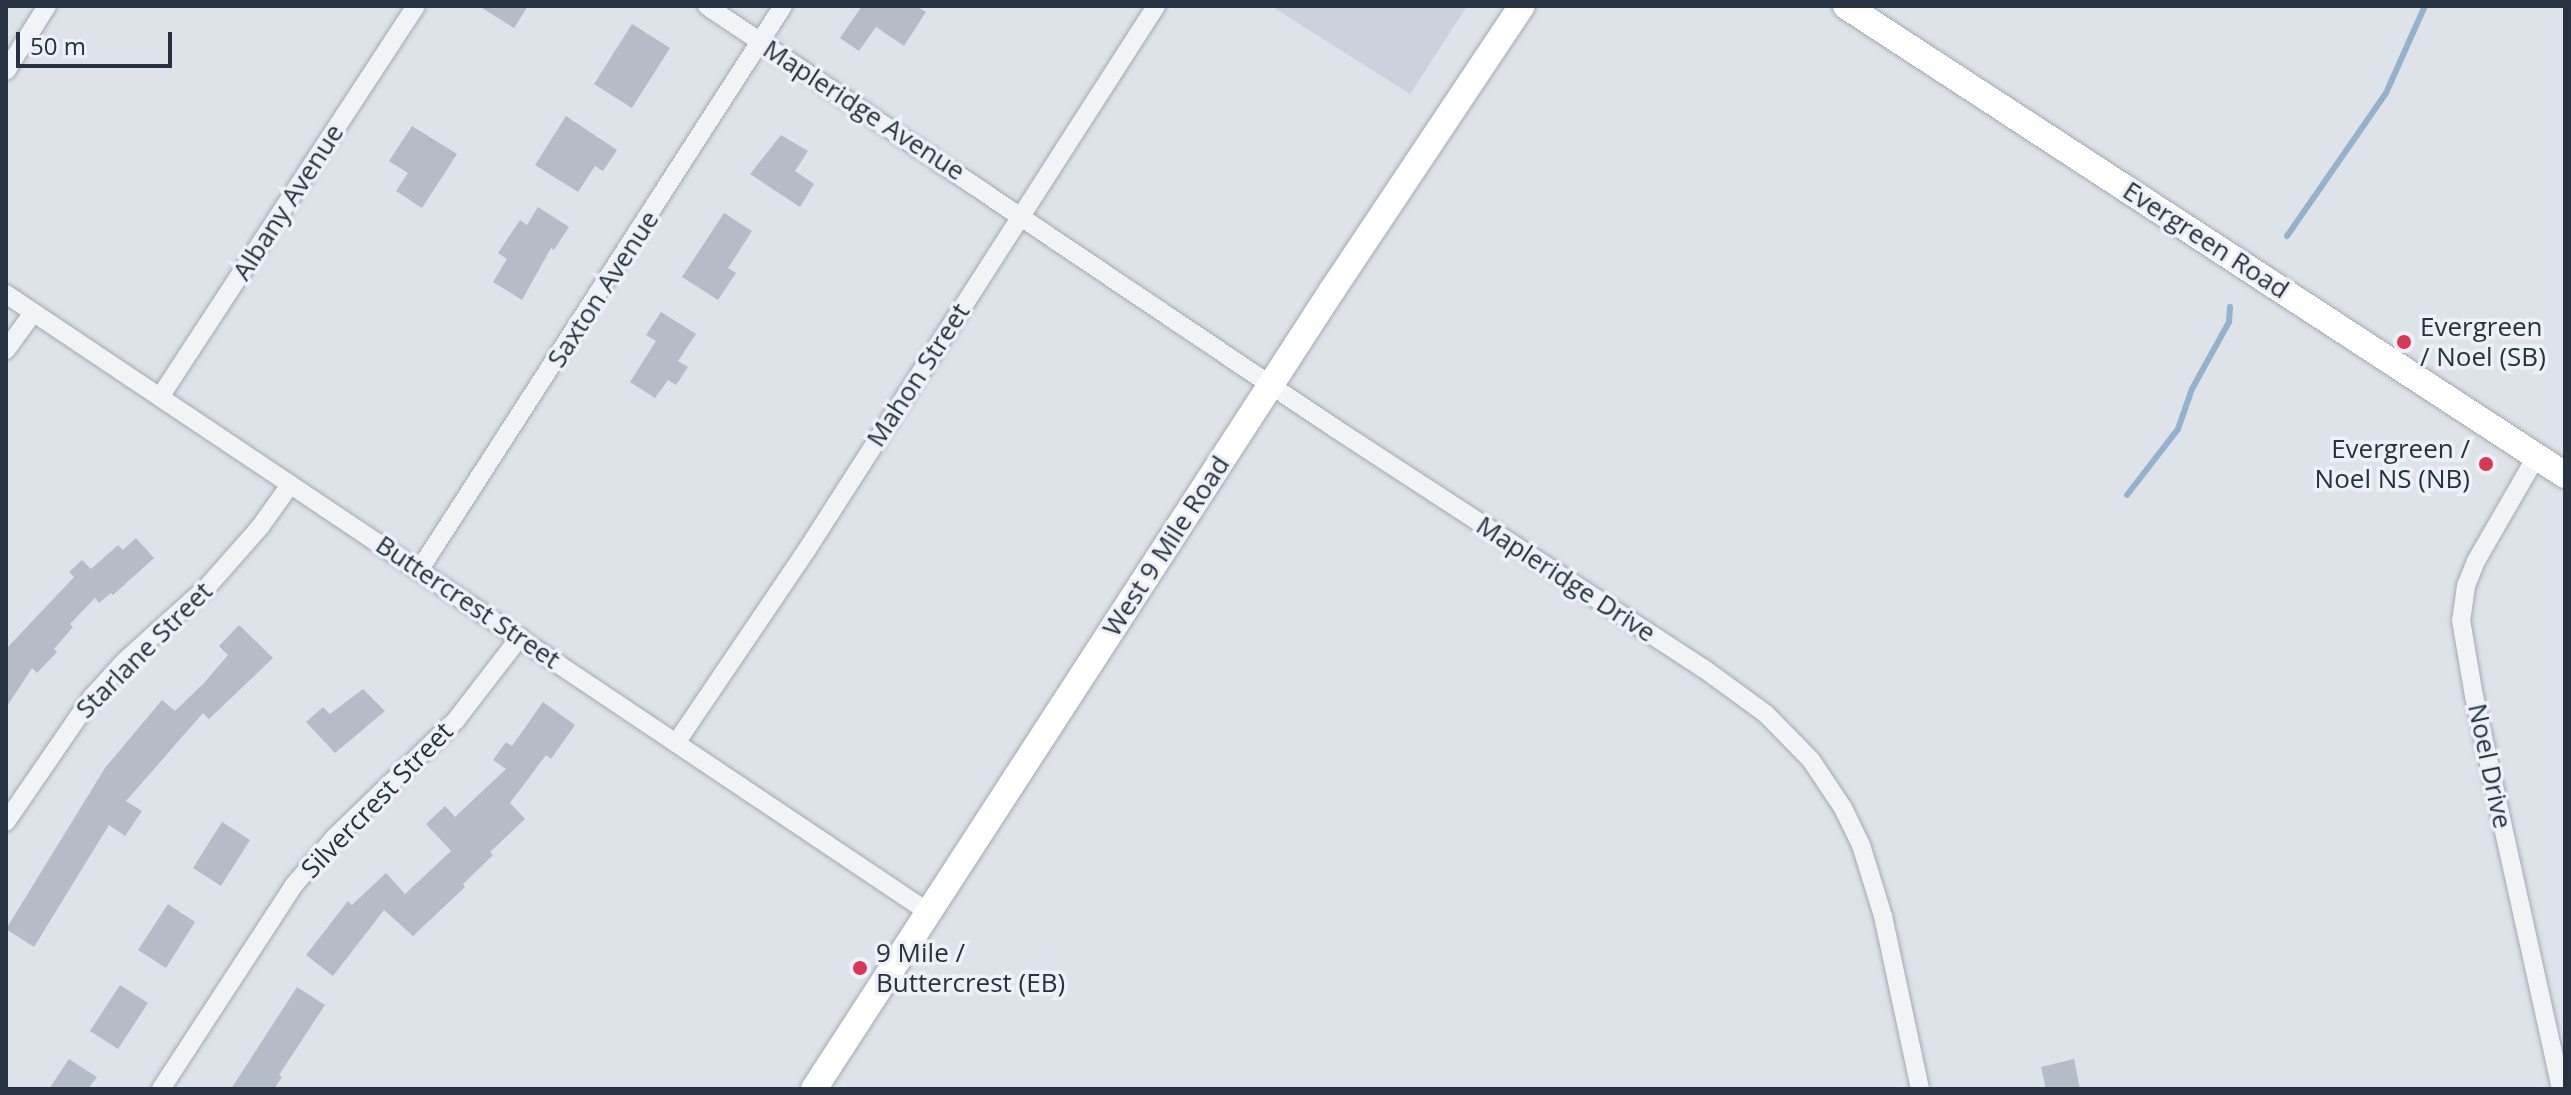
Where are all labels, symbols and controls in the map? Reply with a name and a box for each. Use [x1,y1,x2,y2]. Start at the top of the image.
scale bar [20,16,176,66]
text: 50 m [30,29,86,62]
street label: Mapleridge Avenue [757,33,971,187]
street label: Albany Avenue [226,118,350,286]
street label: Evergreen Road [2117,175,2295,305]
street label: Saxton Avenue [541,205,665,373]
street label: Mahon Street [860,297,976,453]
place label: Evergreen / Noel (SB) [2420,311,2546,372]
marker: Evergreen / Noel (SB) [2395,333,2413,351]
place label: Evergreen / Noel NS (NB) [2315,433,2470,494]
street label: West 9 Mile Road [1096,450,1236,642]
marker: Evergreen / Noel NS (NB) [2477,455,2495,473]
street label: Mapleridge Drive [1471,510,1661,648]
street label: Buttercrest Street [370,529,566,675]
street label: Starlane Street [69,575,219,725]
street label: Noel Drive [2462,701,2518,831]
street label: Silvercrest Street [295,716,459,884]
place label: 9 Mile / Buttercrest (EB) [876,937,1065,998]
marker: 9 Mile / Buttercrest (EB) [851,959,869,977]

